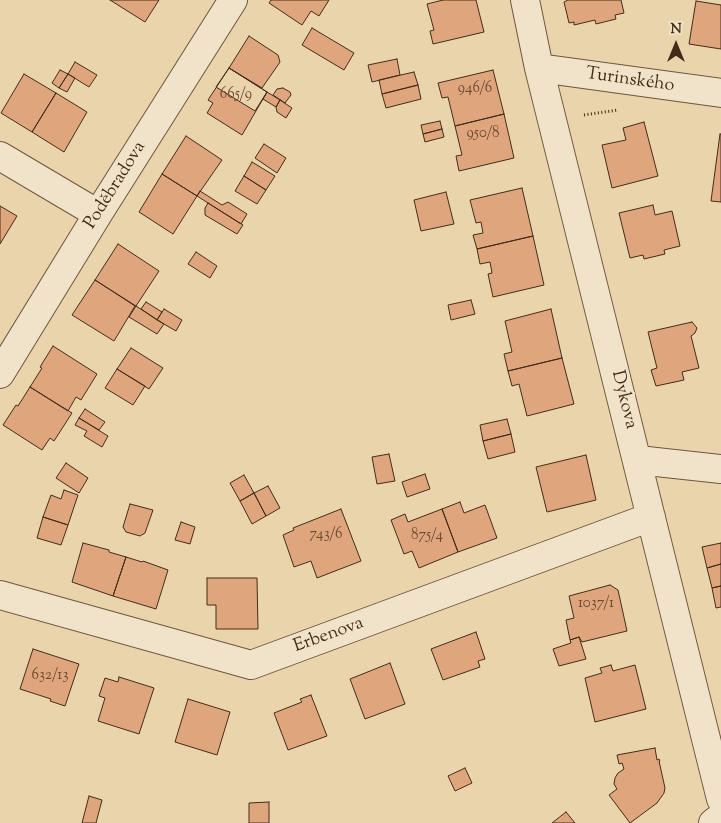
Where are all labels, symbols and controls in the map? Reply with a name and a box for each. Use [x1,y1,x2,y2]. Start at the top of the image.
north arrow [651,20,701,70]
text: N [670,20,682,40]
street label: Turinského [584,64,676,98]
house number: 946/6 [458,80,492,98]
house number: 665/9 [220,86,252,104]
house number: 950/8 [466,125,500,143]
street label: Poděbradova [81,138,151,234]
street label: Dykova [605,368,641,432]
house number: 743/6 [310,526,342,544]
house number: 875/4 [411,527,443,545]
house number: 1037/1 [578,595,614,613]
street label: Erbenova [291,613,367,659]
house number: 632/13 [32,667,68,685]

